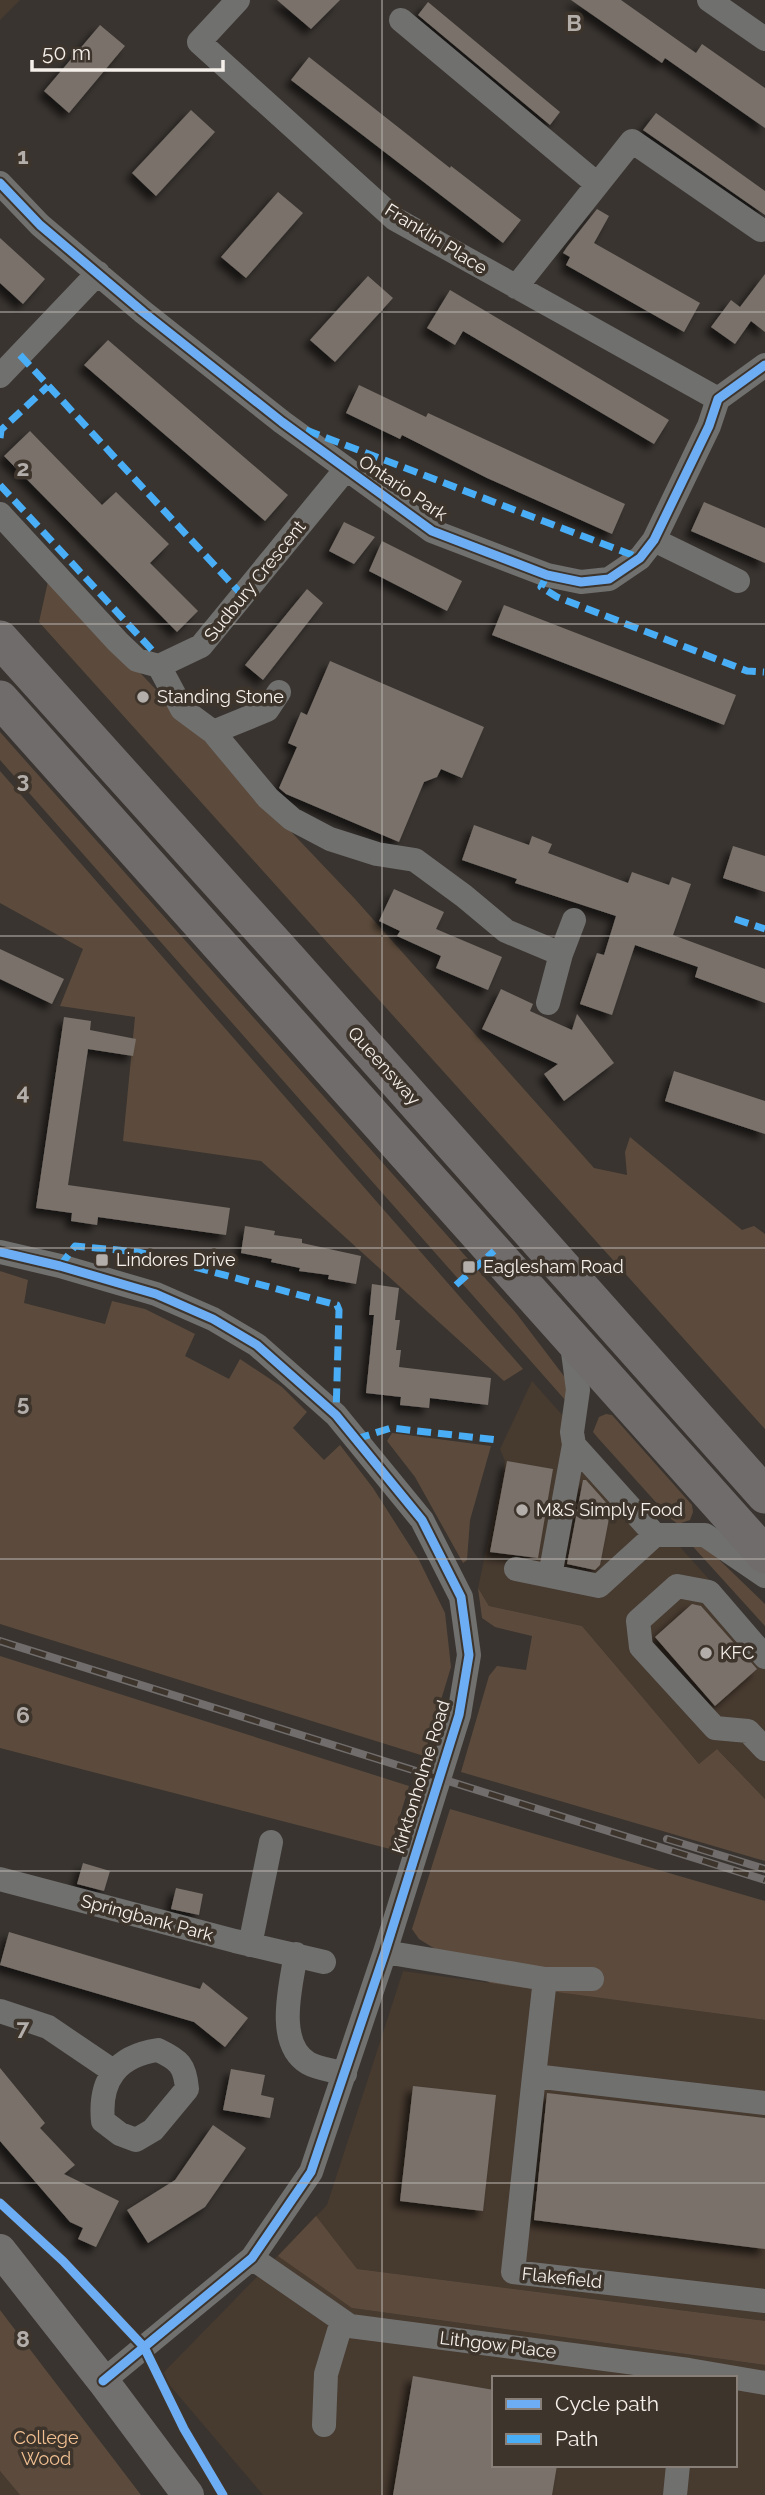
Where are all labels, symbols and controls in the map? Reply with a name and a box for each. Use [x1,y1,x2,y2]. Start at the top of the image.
text: B [566,9,582,36]
scale bar [32,28,222,72]
text: 50 m [42,40,91,65]
text: 1 [17,142,29,169]
street label: Franklin Place [381,199,491,278]
street label: Ontario Park [355,450,452,525]
text: 2 [17,454,29,481]
street label: Sudbury Crescent [199,516,310,645]
place label: Standing Stone [157,686,284,707]
marker: Standing Stone [135,689,151,705]
text: 3 [17,766,29,793]
street label: Queensway [344,1022,425,1109]
text: 4 [16,1078,30,1105]
place label: Lindores Drive [116,1249,236,1270]
marker: Lindores Drive [94,1252,110,1268]
place label: Eaglesham Road [483,1256,624,1277]
marker: Eaglesham Road [461,1259,477,1275]
text: 5 [17,1389,30,1416]
place label: M&S Simply Food [536,1499,683,1520]
marker: M&S Simply Food [514,1502,530,1518]
place label: KFC [720,1642,754,1663]
marker: KFC [698,1645,714,1661]
street label: Kirktonholme Road [387,1698,454,1856]
text: 6 [16,1701,30,1728]
street label: Springbank Park [79,1890,216,1945]
text: 7 [17,2013,30,2040]
street label: Flakefield [521,2263,603,2292]
text: 8 [16,2325,30,2352]
street label: Lithgow Place [439,2327,558,2362]
legend [492,2376,737,2467]
text: Cycle path [555,2391,659,2416]
text: Path [555,2426,599,2451]
park label: College Wood [13,2427,79,2469]

